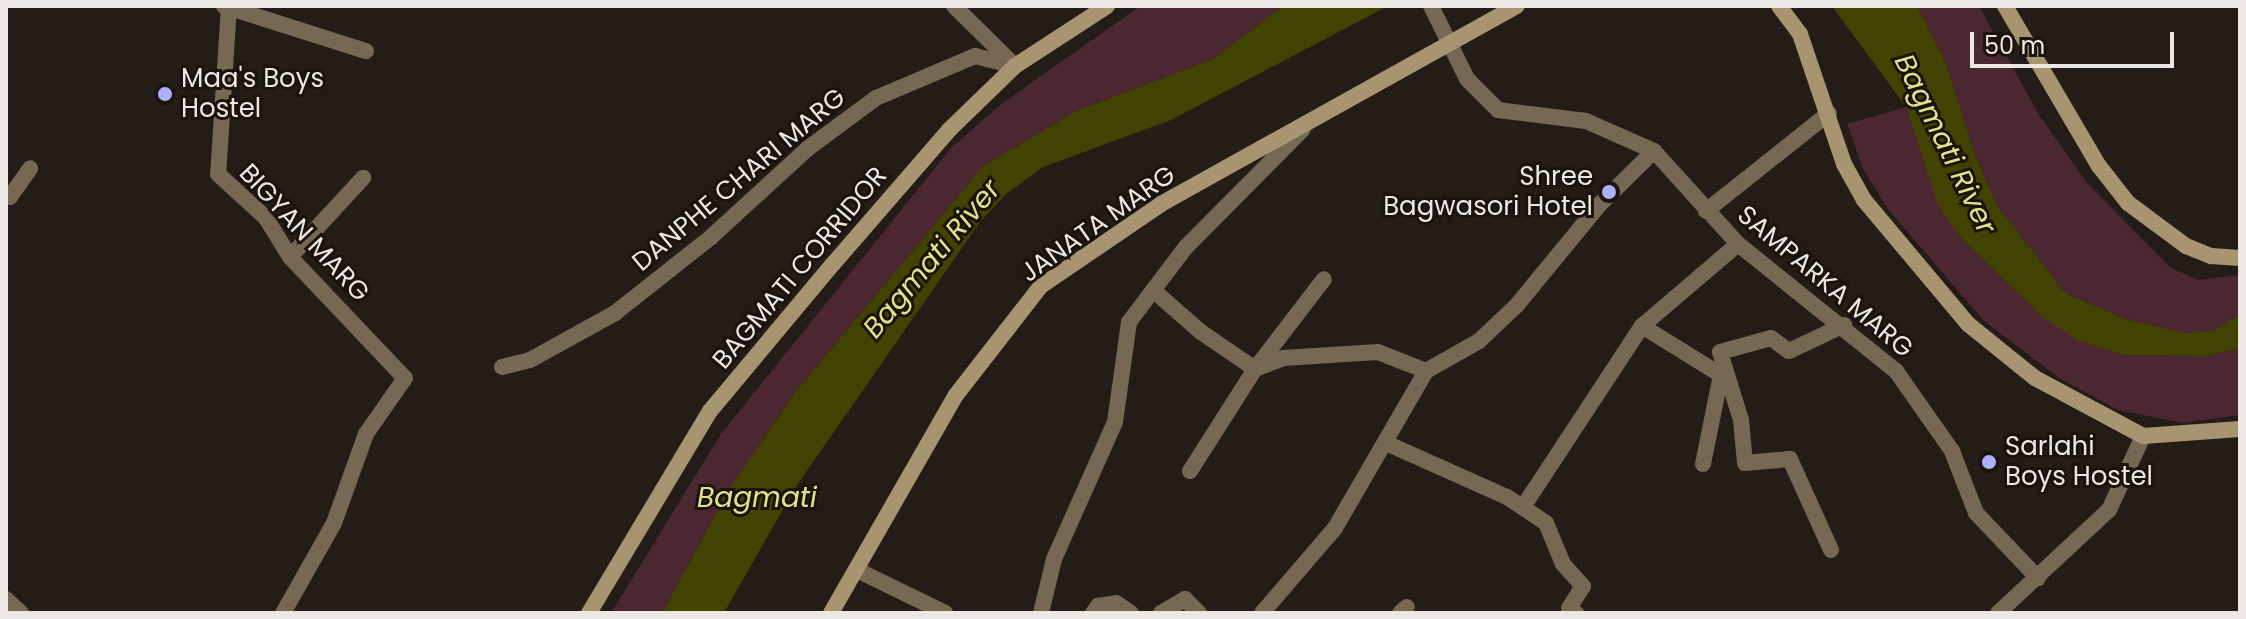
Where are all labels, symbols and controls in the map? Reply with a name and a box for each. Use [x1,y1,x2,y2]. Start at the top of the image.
scale bar [1974,16,2178,66]
text: 50 m [1984,29,2045,62]
water label: Bagmati River [1887,49,2003,239]
place label: Maa's Boys Hostel [181,63,324,124]
street label: DANPHE CHARI MARG [626,82,852,278]
marker: Maa's Boys Hostel [156,85,174,103]
street label: BIGYAN MARG [232,158,376,308]
street label: JANATA MARG [1015,159,1181,289]
street label: BAGMATI CORRIDOR [706,161,894,375]
place label: Shree Bagwasori Hotel [1383,161,1593,222]
water label: Bagmati River [856,173,1008,345]
marker: Shree Bagwasori Hotel [1600,183,1618,201]
street label: SAMPARKA MARG [1731,199,1919,365]
place label: Sarlahi Boys Hostel [2005,431,2153,492]
marker: Sarlahi Boys Hostel [1980,453,1998,471]
water label: Bagmati [697,481,817,515]

